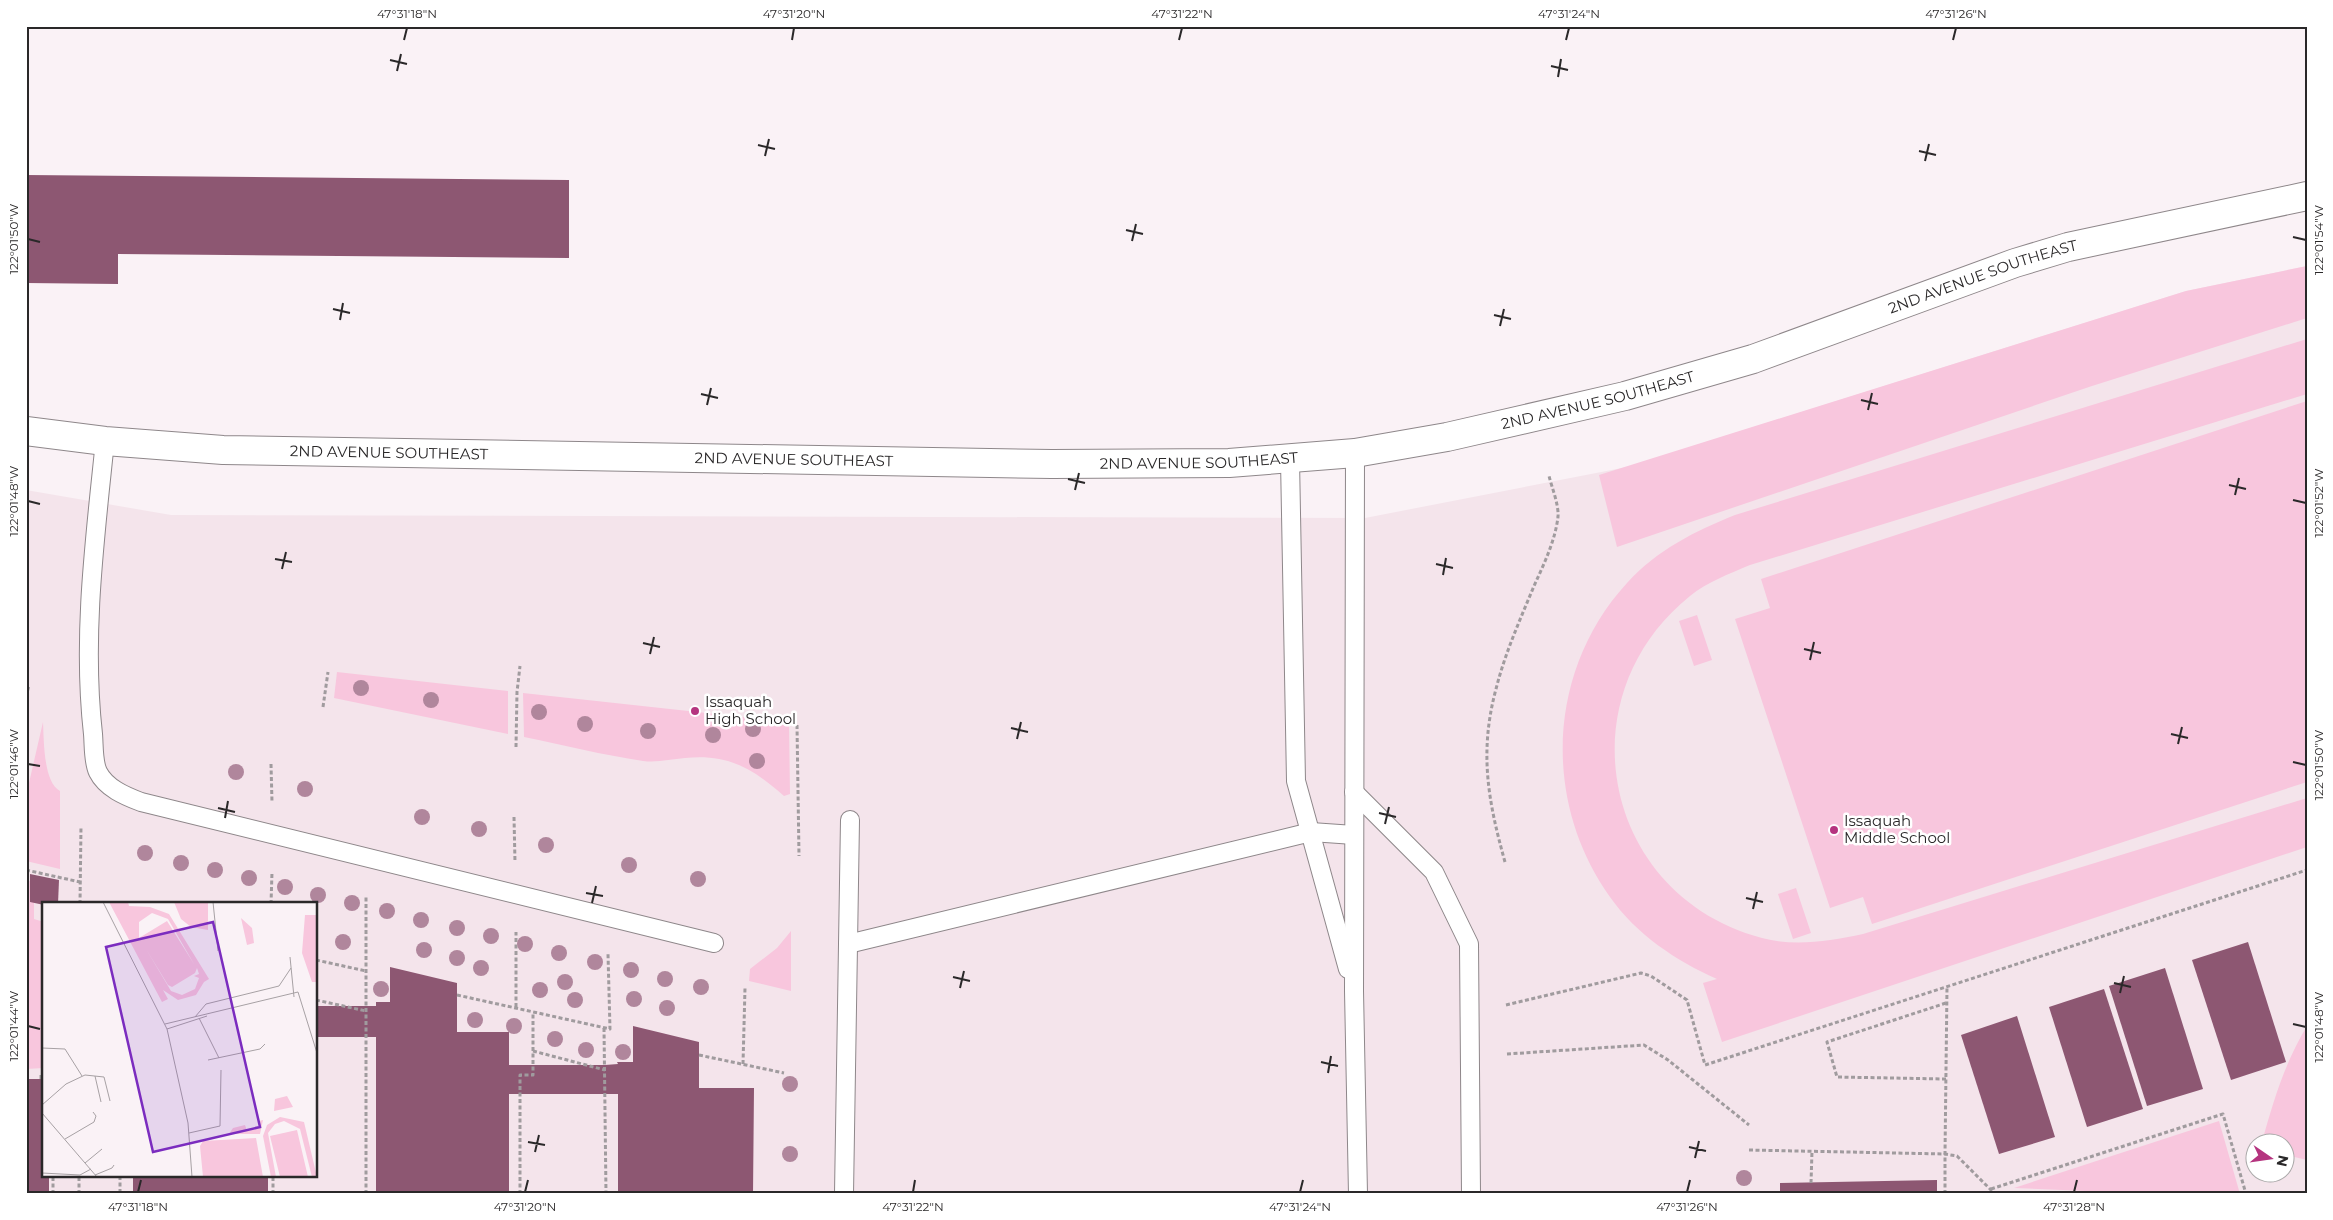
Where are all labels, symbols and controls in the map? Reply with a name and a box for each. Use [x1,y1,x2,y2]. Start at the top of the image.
text: 47°31'18"N [377,6,437,21]
text: 47°31'20"N [763,6,825,21]
text: 47°31'22"N [1151,6,1213,21]
text: 47°31'24"N [1538,6,1600,21]
text: 47°31'26"N [1925,6,1987,21]
text: 122°01'50"W [6,204,21,274]
text: 122°01'54"W [2311,205,2326,275]
street label: 2ND AVENUE SOUTHEAST [1886,235,2079,318]
street label: 2ND AVENUE SOUTHEAST [1499,366,1697,433]
street label: 2ND AVENUE SOUTHEAST [290,441,489,463]
street label: 2ND AVENUE SOUTHEAST [695,448,894,470]
street label: 2ND AVENUE SOUTHEAST [1100,448,1299,473]
text: 122°01'48"W [6,466,21,536]
text: 122°01'52"W [2311,468,2326,538]
place label: Issaquah High School [705,692,796,728]
marker: Issaquah High School [689,705,701,717]
text: 122°01'46"W [6,729,21,799]
text: 122°01'50"W [2311,730,2326,800]
place label: Issaquah Middle School [1844,811,1950,847]
marker: Issaquah Middle School [1828,824,1840,836]
inset map [42,902,318,1178]
text: 122°01'44"W [6,991,21,1061]
text: 122°01'48"W [2311,992,2326,1062]
north arrow [2246,1132,2296,1182]
text: N [2273,1153,2293,1168]
text: 47°31'18"N [108,1199,168,1214]
text: 47°31'20"N [494,1199,556,1214]
text: 47°31'22"N [882,1199,944,1214]
text: 47°31'24"N [1269,1199,1331,1214]
text: 47°31'26"N [1656,1199,1718,1214]
text: 47°31'28"N [2043,1199,2105,1214]

